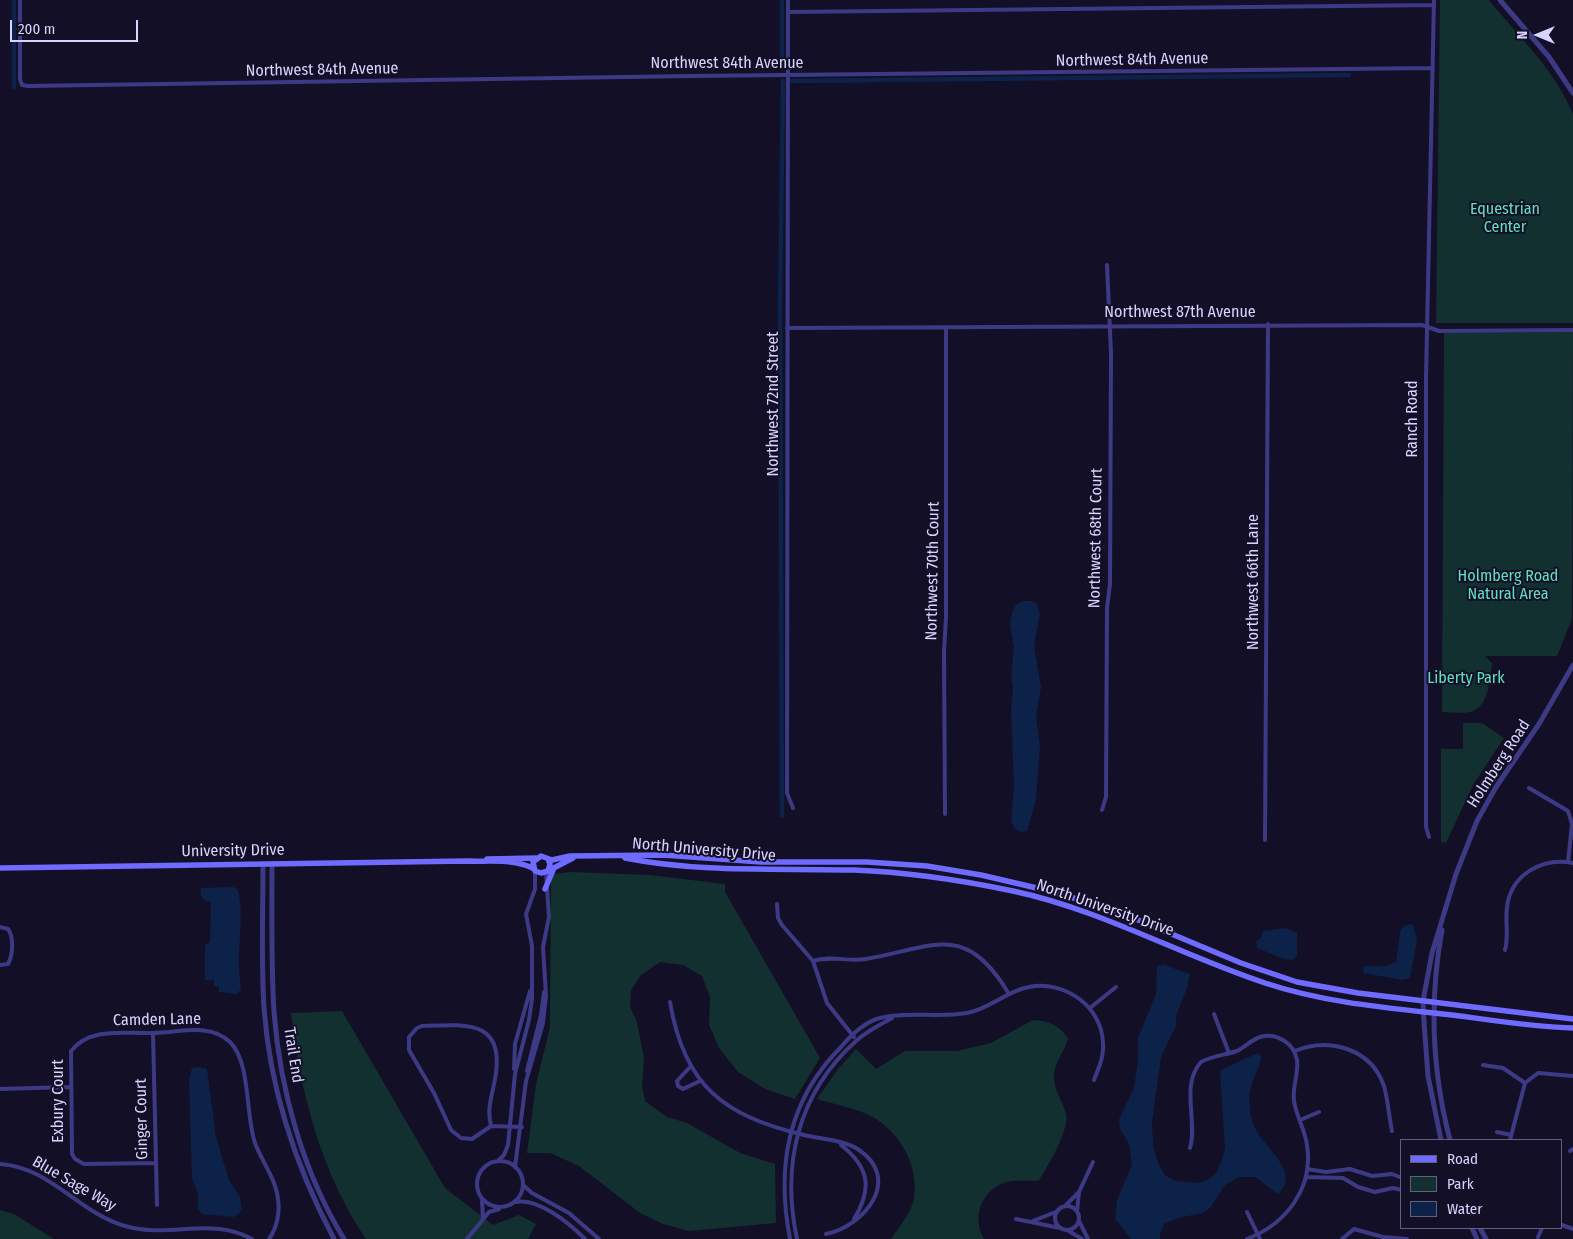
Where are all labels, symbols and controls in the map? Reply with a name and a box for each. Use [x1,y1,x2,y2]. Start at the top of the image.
scale bar [12,10,140,42]
north arrow [1513,10,1563,60]
text: 200 m [18,20,55,38]
text: N [1514,31,1531,39]
street label: Northwest 84th Avenue [1055,49,1209,71]
street label: Northwest 84th Avenue [651,54,803,74]
street label: Northwest 84th Avenue [245,59,399,81]
park label: Equestrian Center [1470,200,1540,238]
street label: Northwest 87th Avenue [1104,303,1256,323]
street label: Northwest 72nd Street [764,331,784,477]
street label: Ranch Road [1403,380,1423,458]
street label: Northwest 68th Court [1085,468,1107,608]
street label: Northwest 70th Court [922,501,944,641]
street label: Northwest 66th Lane [1244,514,1264,650]
park label: Holmberg Road Natural Area [1458,567,1558,605]
park label: Liberty Park [1427,669,1505,689]
street label: Holmberg Road [1463,716,1535,812]
street label: North University Drive [631,834,777,866]
street label: University Drive [181,841,285,861]
street label: North University Drive [1034,875,1176,941]
street label: Camden Lane [113,1010,201,1030]
street label: Trail End [279,1026,307,1084]
street label: Exbury Court [49,1059,69,1143]
street label: Ginger Court [132,1078,152,1160]
legend [1400,1139,1563,1229]
text: Road [1447,1150,1478,1168]
street label: Blue Sage Way [29,1152,119,1216]
text: Park [1447,1175,1474,1193]
text: Water [1447,1200,1482,1218]

